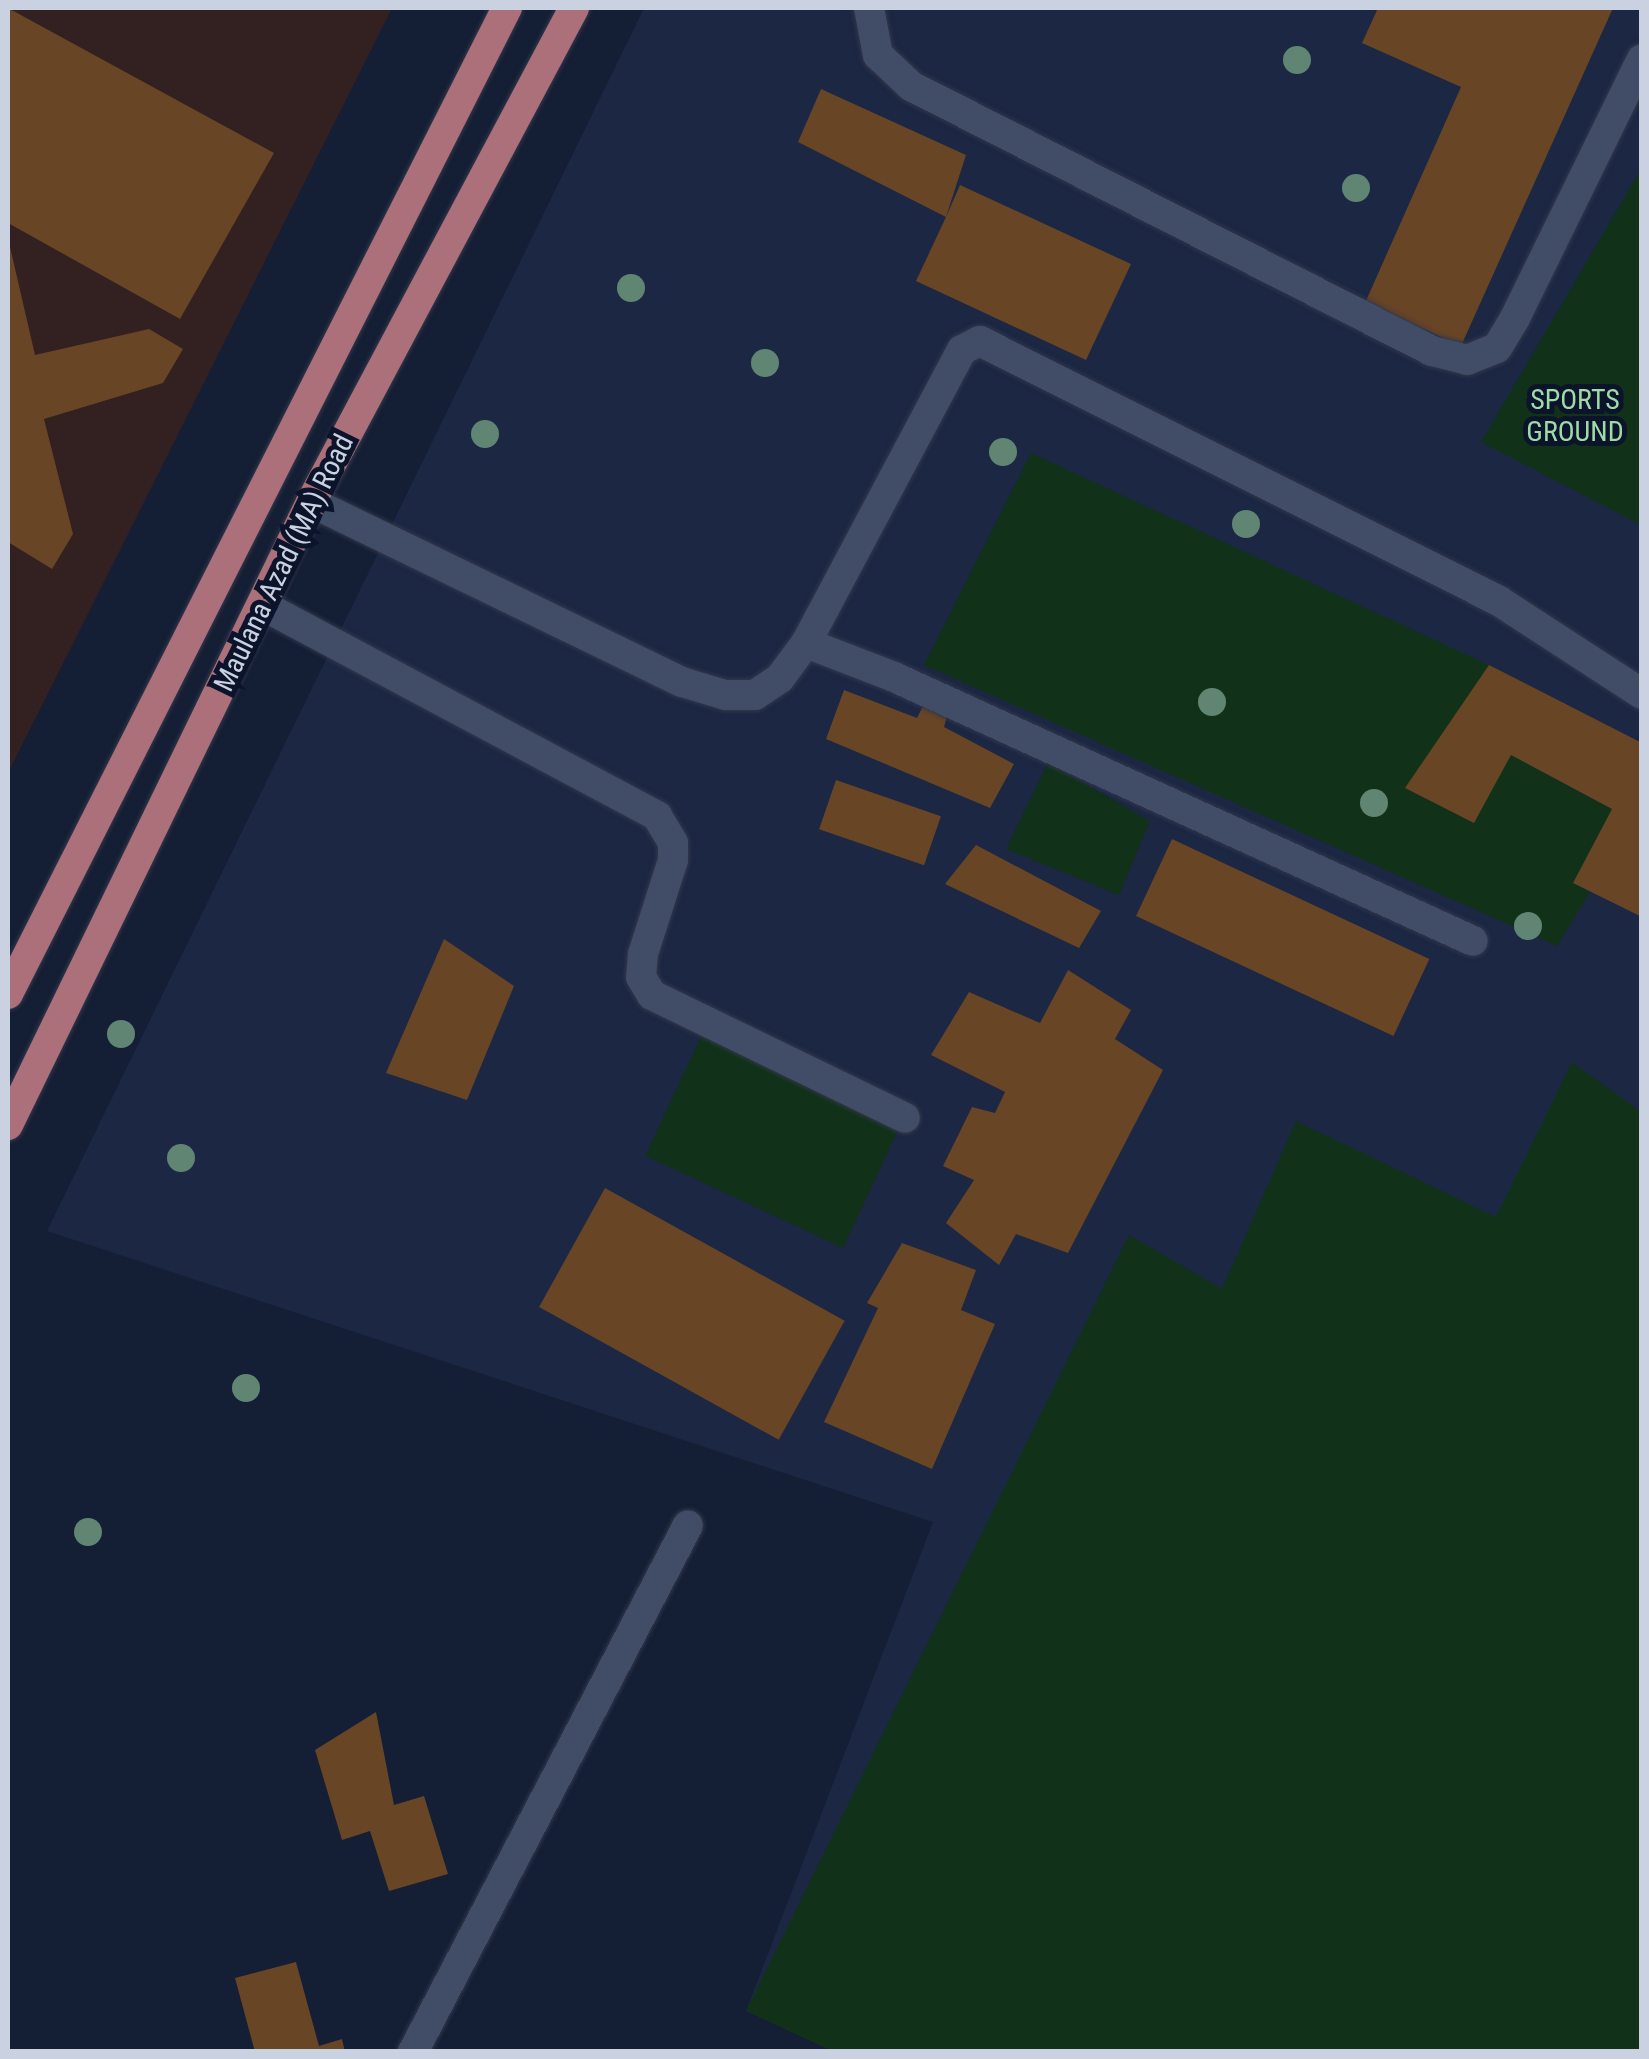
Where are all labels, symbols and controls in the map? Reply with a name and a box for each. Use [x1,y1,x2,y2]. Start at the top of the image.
park label: SPORTS GROUND [1526,383,1624,449]
street label: Maulana Azad (MA) Road [207,429,361,697]

